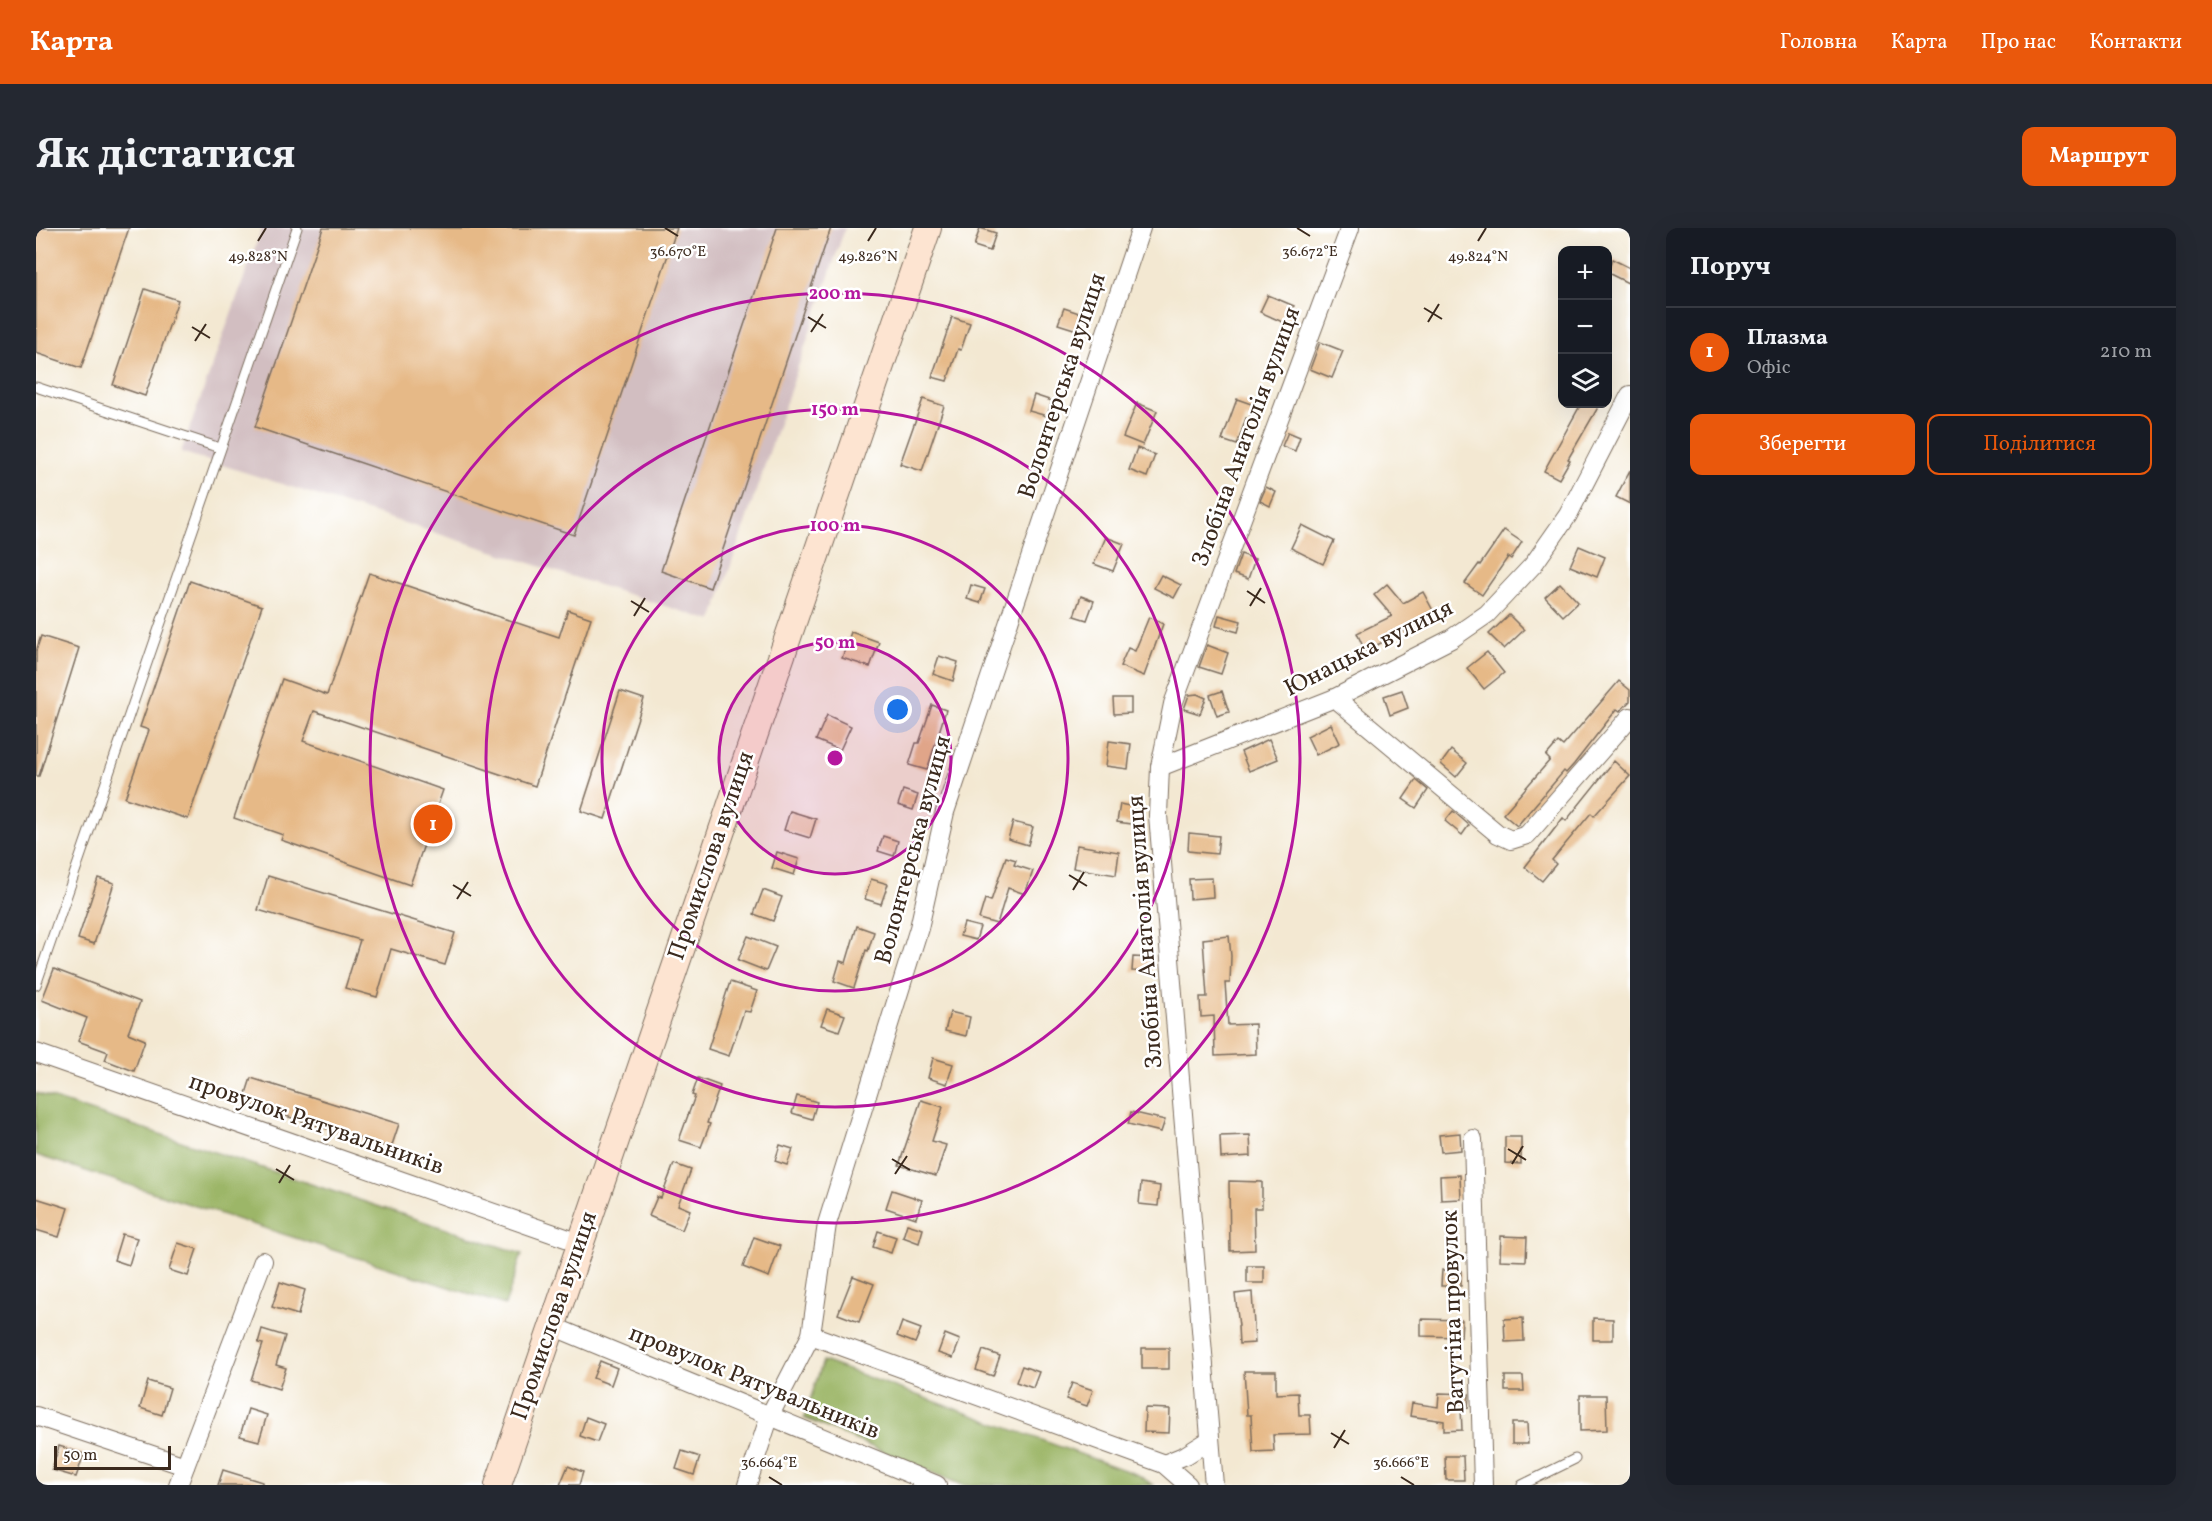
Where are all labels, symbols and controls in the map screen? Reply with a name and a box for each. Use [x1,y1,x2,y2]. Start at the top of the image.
text: Карта [30,23,113,62]
text: Головна [1780,28,1858,57]
text: Карта [1891,28,1948,57]
text: Про нас [1981,28,2056,57]
text: Контакти [2089,28,2182,57]
text: Як дістатися [36,127,296,186]
button: Маршрут [2022,127,2176,186]
text: 36.670°E [650,242,706,263]
text: 36.672°E [1282,242,1338,263]
map controls [1558,246,1612,408]
button: + [1558,246,1612,300]
text: 49.828°N [228,247,288,268]
text: 49.826°N [838,247,898,268]
text: 49.824°N [1448,247,1508,268]
text: Поруч [1690,249,1771,285]
street label: Волонтерська вулиця [1010,269,1116,503]
text: 200 m [809,282,861,307]
button: − [1558,300,1612,354]
street label: Злобіна Анатолія вулиця [1184,302,1310,572]
text: Плазма [1747,323,1828,354]
text: 1 [1705,338,1714,366]
text: 210 m [2100,338,2152,366]
button: layers [1558,354,1612,408]
text: Офіс [1747,354,1791,382]
text: 150 m [811,398,859,423]
button: Зберегти [1690,414,1915,475]
button: Поділитися [1927,414,2152,475]
text: 100 m [810,514,860,539]
street label: Юнацька вулиця [1279,592,1459,706]
text: 50 m [815,631,855,656]
your location [883,695,912,724]
street label: Волонтерська вулиця [867,732,961,968]
street label: Промислова вулиця [660,747,764,965]
centre of rings [825,748,845,768]
street label: Злобіна Анатолія вулиця [1119,794,1173,1070]
pin: 1 [414,802,452,846]
street label: провулок Рятувальників [184,1065,448,1185]
street label: Промислова вулиця [503,1207,607,1425]
street label: Ватутіна провулок [1433,1209,1475,1415]
street label: провулок Рятувальників [623,1317,885,1449]
scale bar [54,1443,171,1470]
text: 50 m [63,1445,97,1467]
text: 36.664°E [741,1453,797,1474]
text: 36.666°E [1373,1453,1429,1474]

